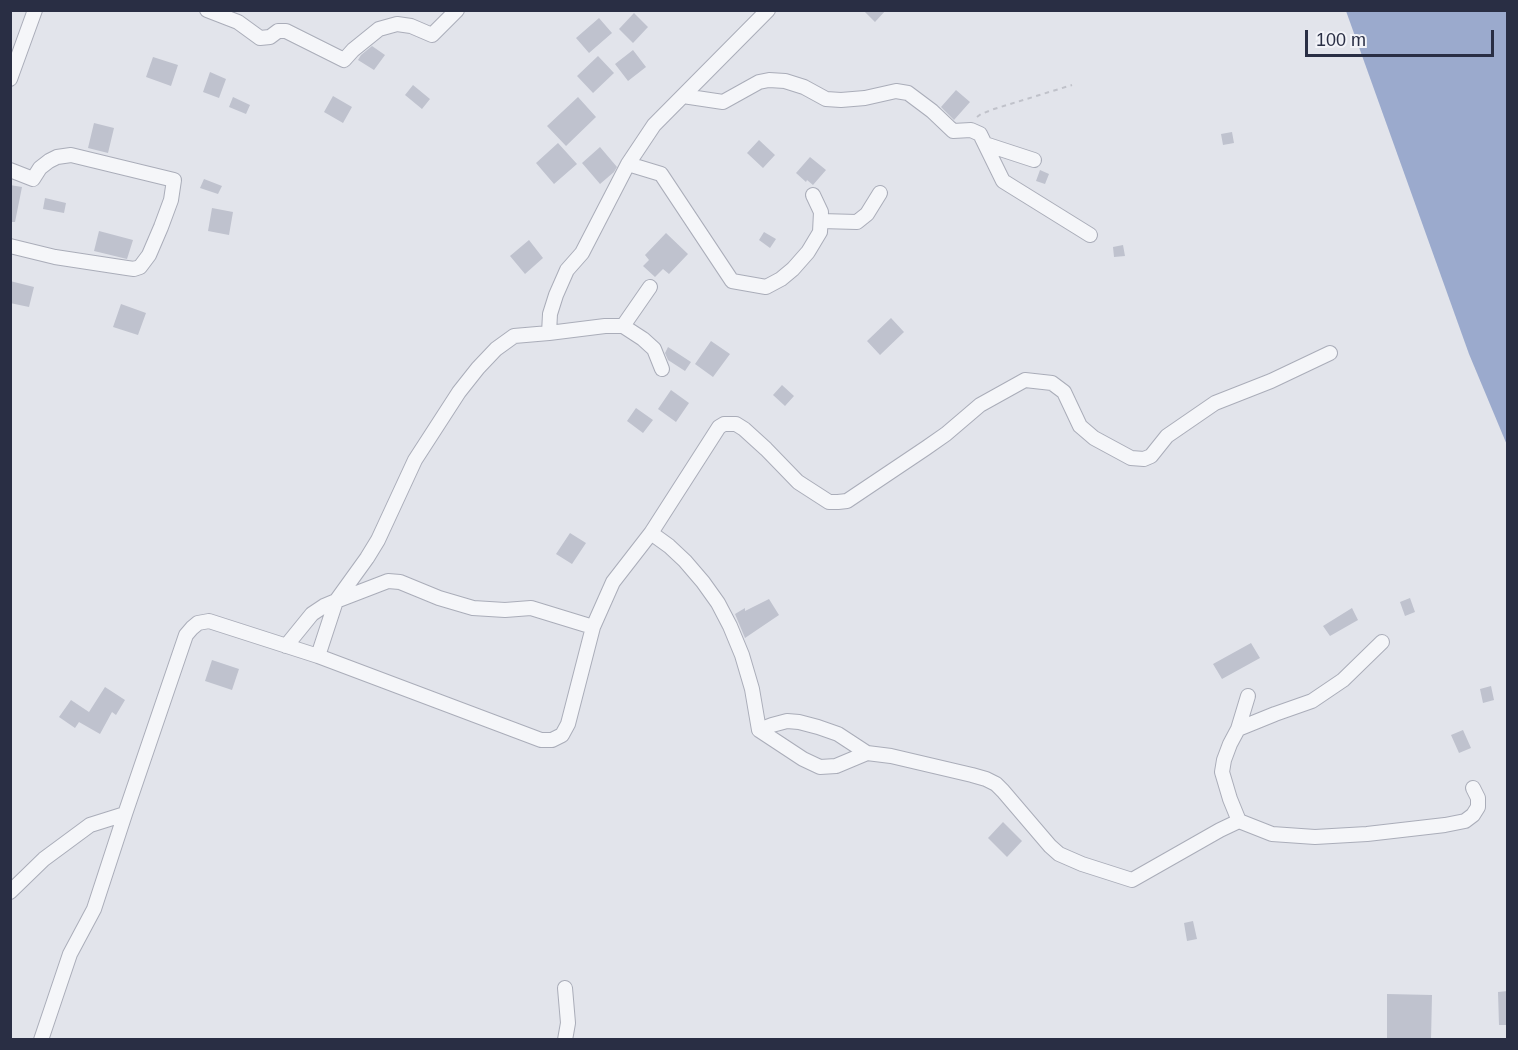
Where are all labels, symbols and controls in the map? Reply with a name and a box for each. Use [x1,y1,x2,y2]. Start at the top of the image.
scale bar [1308,18,1497,56]
text: 100 m [1316,30,1366,50]

